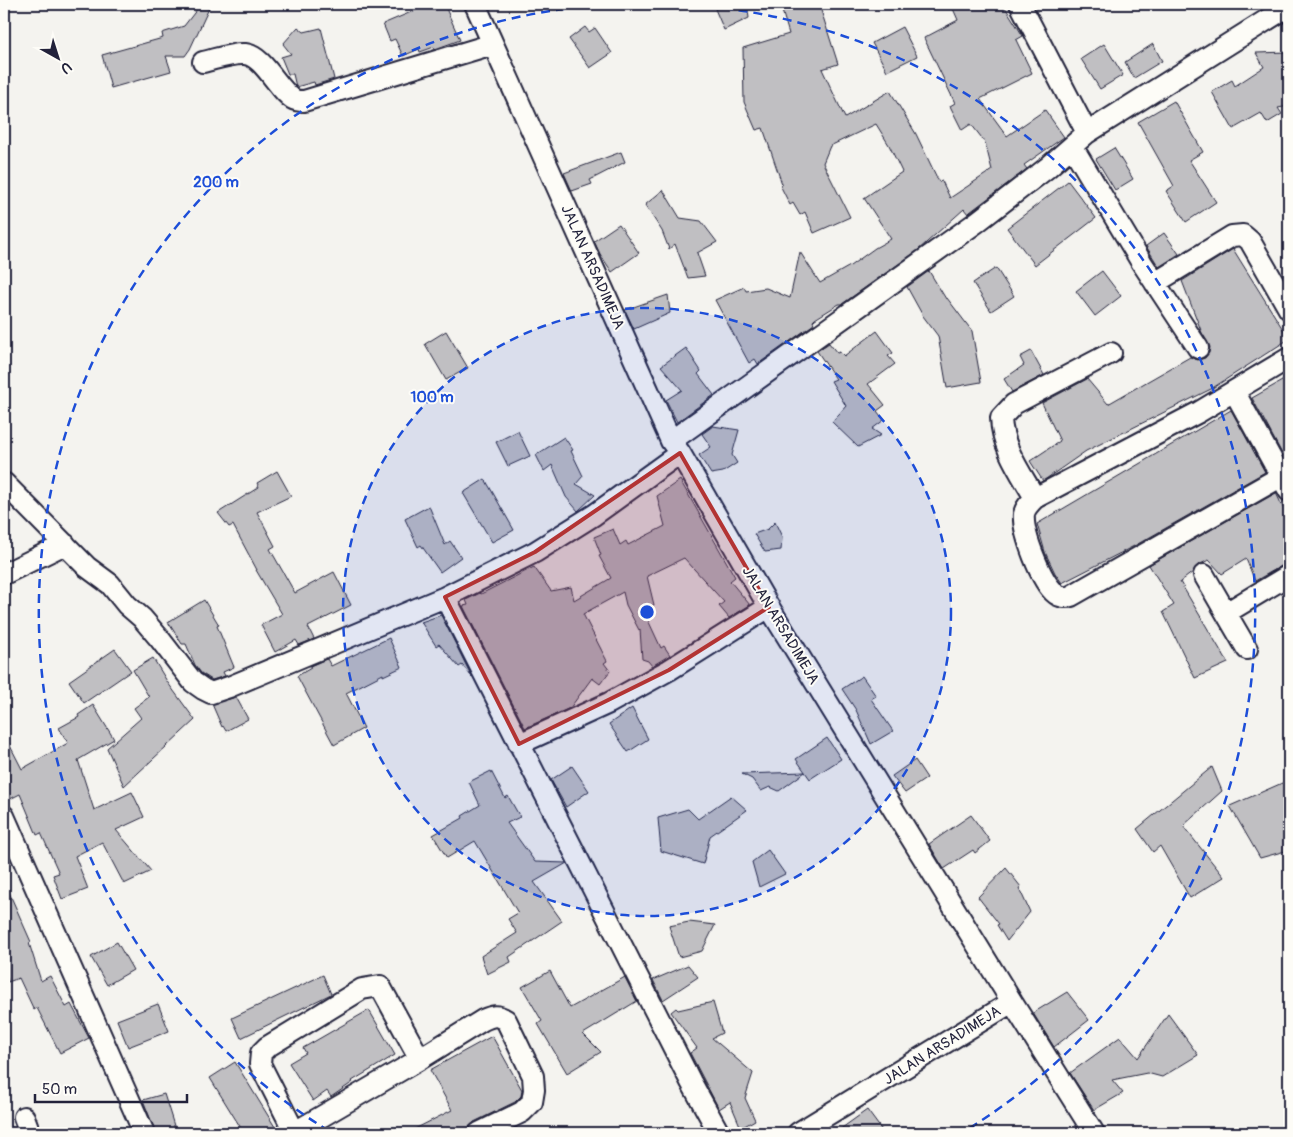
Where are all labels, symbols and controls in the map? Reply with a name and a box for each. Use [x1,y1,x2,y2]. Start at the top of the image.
north arrow [32,32,82,82]
text: U [57,58,75,77]
text: 200 m [193,173,239,192]
street label: JALAN ARSADIMEJA [556,202,629,333]
text: 100 m [411,388,453,407]
street label: JALAN ARSADIMEJA [738,563,824,688]
centre of rings [638,603,656,621]
street label: JALAN ARSADIMEJA [880,1002,1005,1089]
scale bar [35,1072,188,1104]
text: 50 m [42,1080,77,1099]

